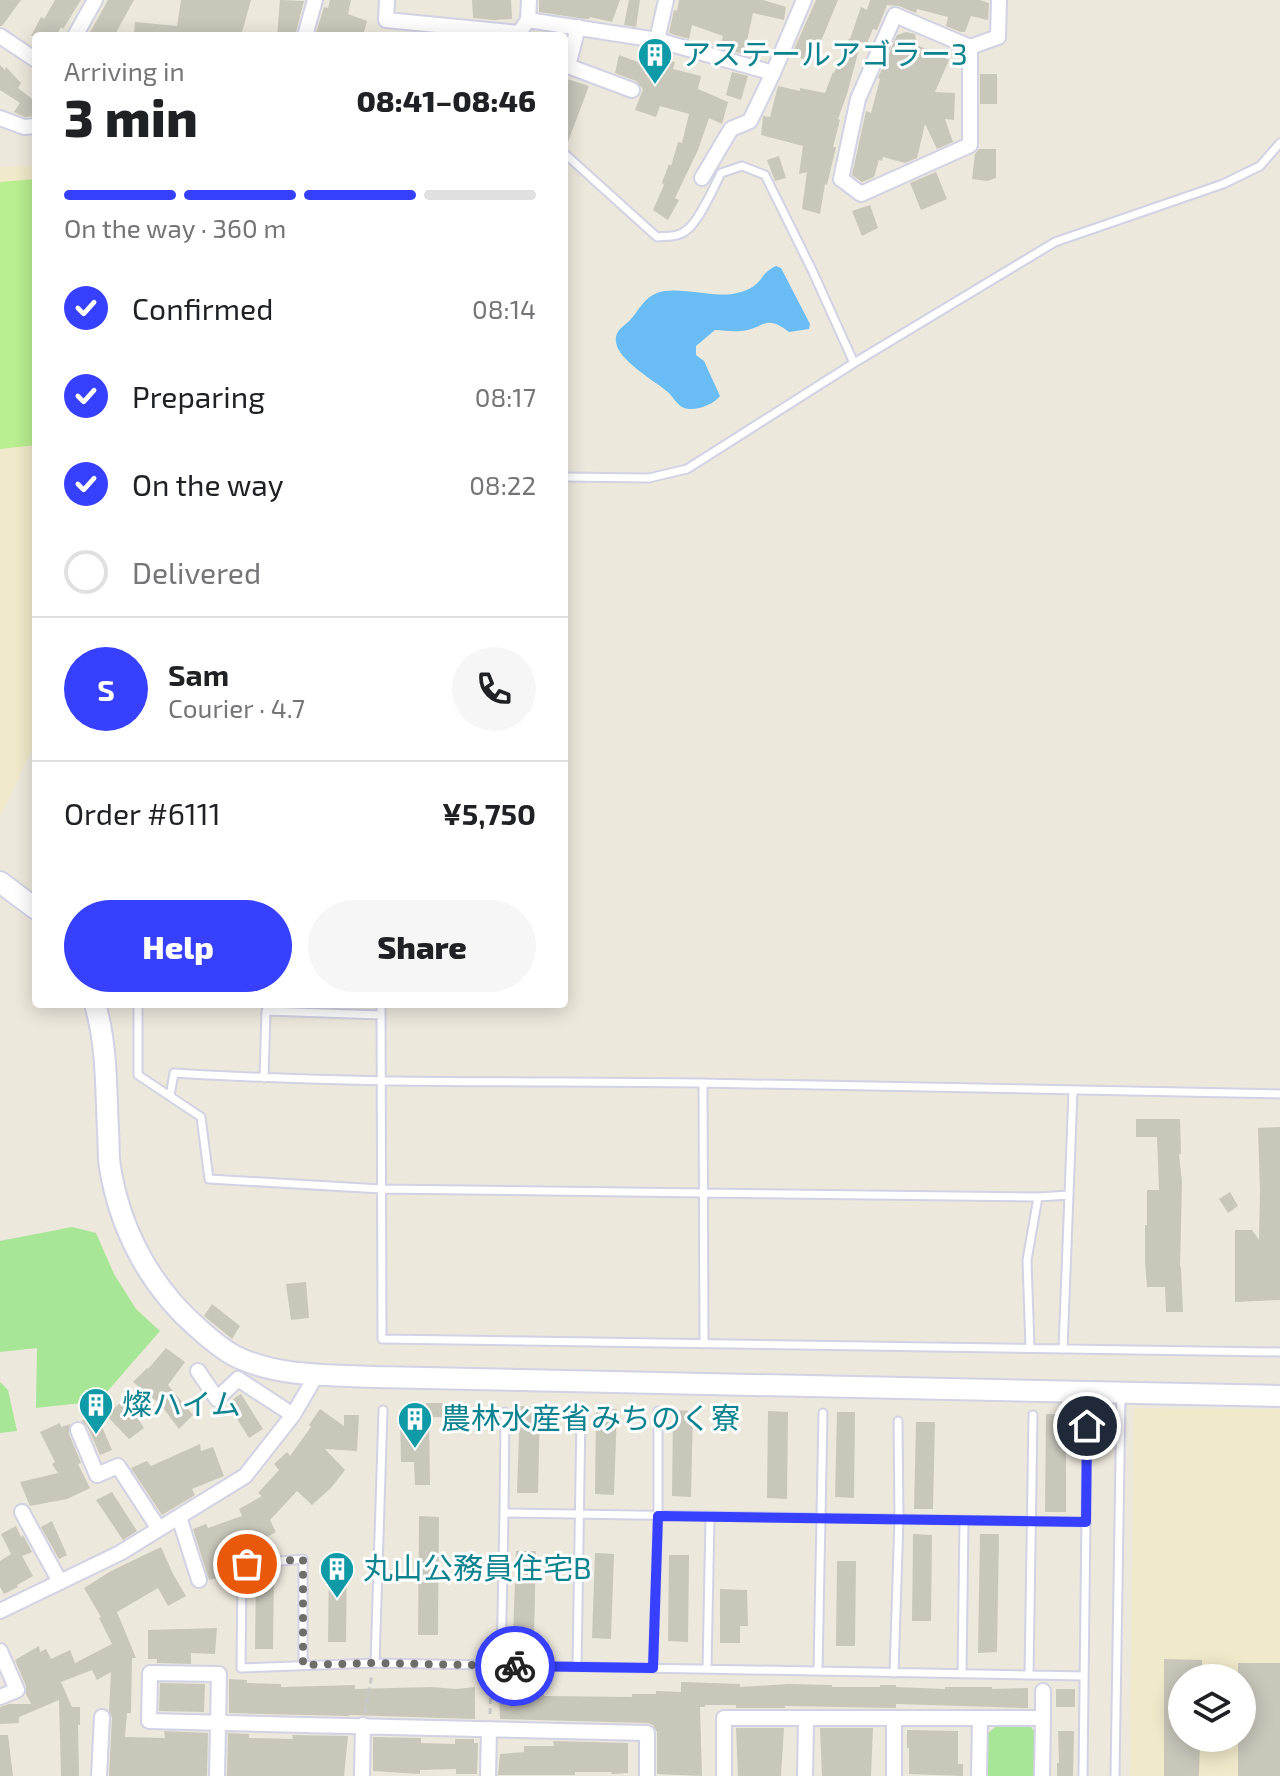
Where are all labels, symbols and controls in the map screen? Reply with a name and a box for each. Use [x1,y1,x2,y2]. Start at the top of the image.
place label: アステールアゴラー3 [681,35,968,71]
building icon: アステールアゴラー3 [636,36,674,86]
text: Arriving in [64,55,185,86]
text: 08:41–08:46 [356,82,536,118]
text: 3 min [64,85,198,147]
text: On the way · 360 m [64,212,286,243]
icon: check [64,286,108,330]
text: Confirmed [132,290,273,326]
text: 08:14 [472,293,536,324]
icon: check [64,374,108,418]
text: Preparing [132,378,265,414]
text: 08:17 [475,381,536,412]
icon: check [64,462,108,506]
text: On the way [132,466,284,502]
text: 08:22 [469,469,536,500]
text: Delivered [132,554,261,590]
button: phone [452,647,536,731]
text: Sam [168,656,229,692]
text: S [97,671,115,707]
text: Courier · 4.7 [168,692,305,723]
text: Order #6111 [64,795,221,831]
text: ¥5,750 [442,795,536,831]
button: Help [64,900,292,992]
button: Share [308,900,536,992]
place label: 燦ハイム [122,1385,241,1421]
building icon: 燦ハイム [77,1386,115,1436]
pin [1053,1392,1121,1460]
place label: 農林水産省みちのく寮 [441,1399,741,1435]
building icon: 農林水産省みちのく寮 [396,1400,434,1450]
icon: home [1065,1404,1109,1448]
pin [213,1530,281,1598]
icon: bag [225,1542,269,1586]
place label: 丸山公務員住宅B [363,1549,592,1585]
building icon: 丸山公務員住宅B [318,1550,356,1600]
courier [475,1626,555,1706]
icon: bike [493,1644,537,1688]
map controls [1168,1664,1256,1752]
button: layers [1168,1664,1256,1752]

